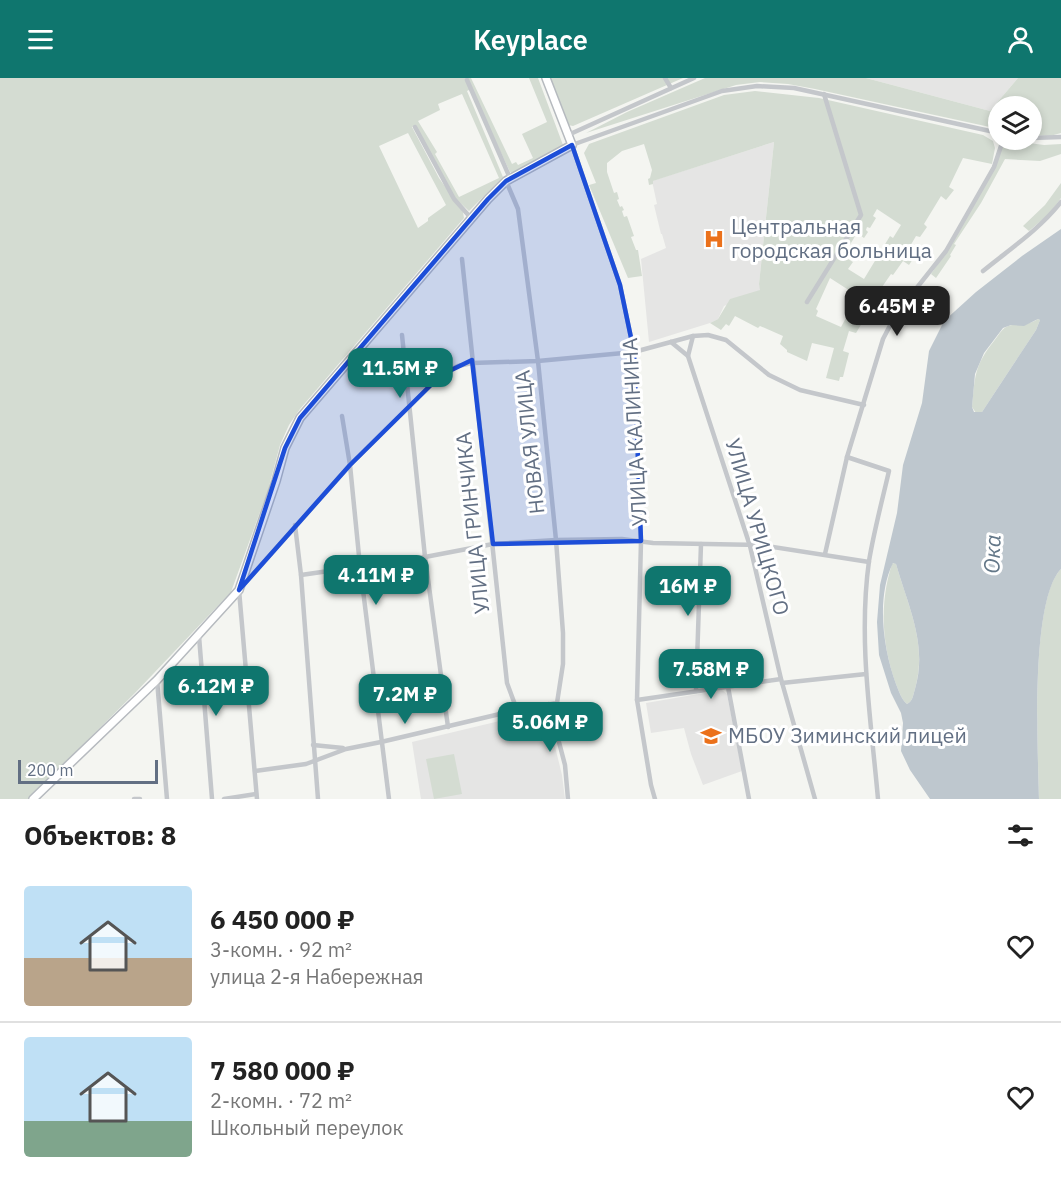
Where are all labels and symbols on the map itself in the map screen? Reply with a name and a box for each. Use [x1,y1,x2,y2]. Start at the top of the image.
place label: Центральная городская больница [731,212,932,264]
hospital icon: Центральная городская больница [702,227,726,251]
pin: 6.45M ₽ [842,286,952,337]
street label: УЛИЦА КАЛИНИНА [615,337,653,527]
pin: 11.5M ₽ [345,348,455,399]
street label: НОВАЯ УЛИЦА [508,369,550,515]
street label: УЛИЦА ГРИНЧИКА [449,431,495,616]
street label: УЛИЦА УРИЦКОГО [719,435,797,618]
water label: Ока [976,534,1007,574]
pin: 4.11M ₽ [321,555,431,606]
pin: 16M ₽ [646,566,730,617]
pin: 7.58M ₽ [656,649,766,700]
pin: 6.12M ₽ [161,666,271,717]
pin: 7.2M ₽ [356,674,454,725]
pin: 5.06M ₽ [495,702,605,753]
place label: МБОУ Зиминский лицей [728,721,967,749]
school or university icon: МБОУ Зиминский лицей [699,724,723,748]
scale bar [18,757,158,784]

